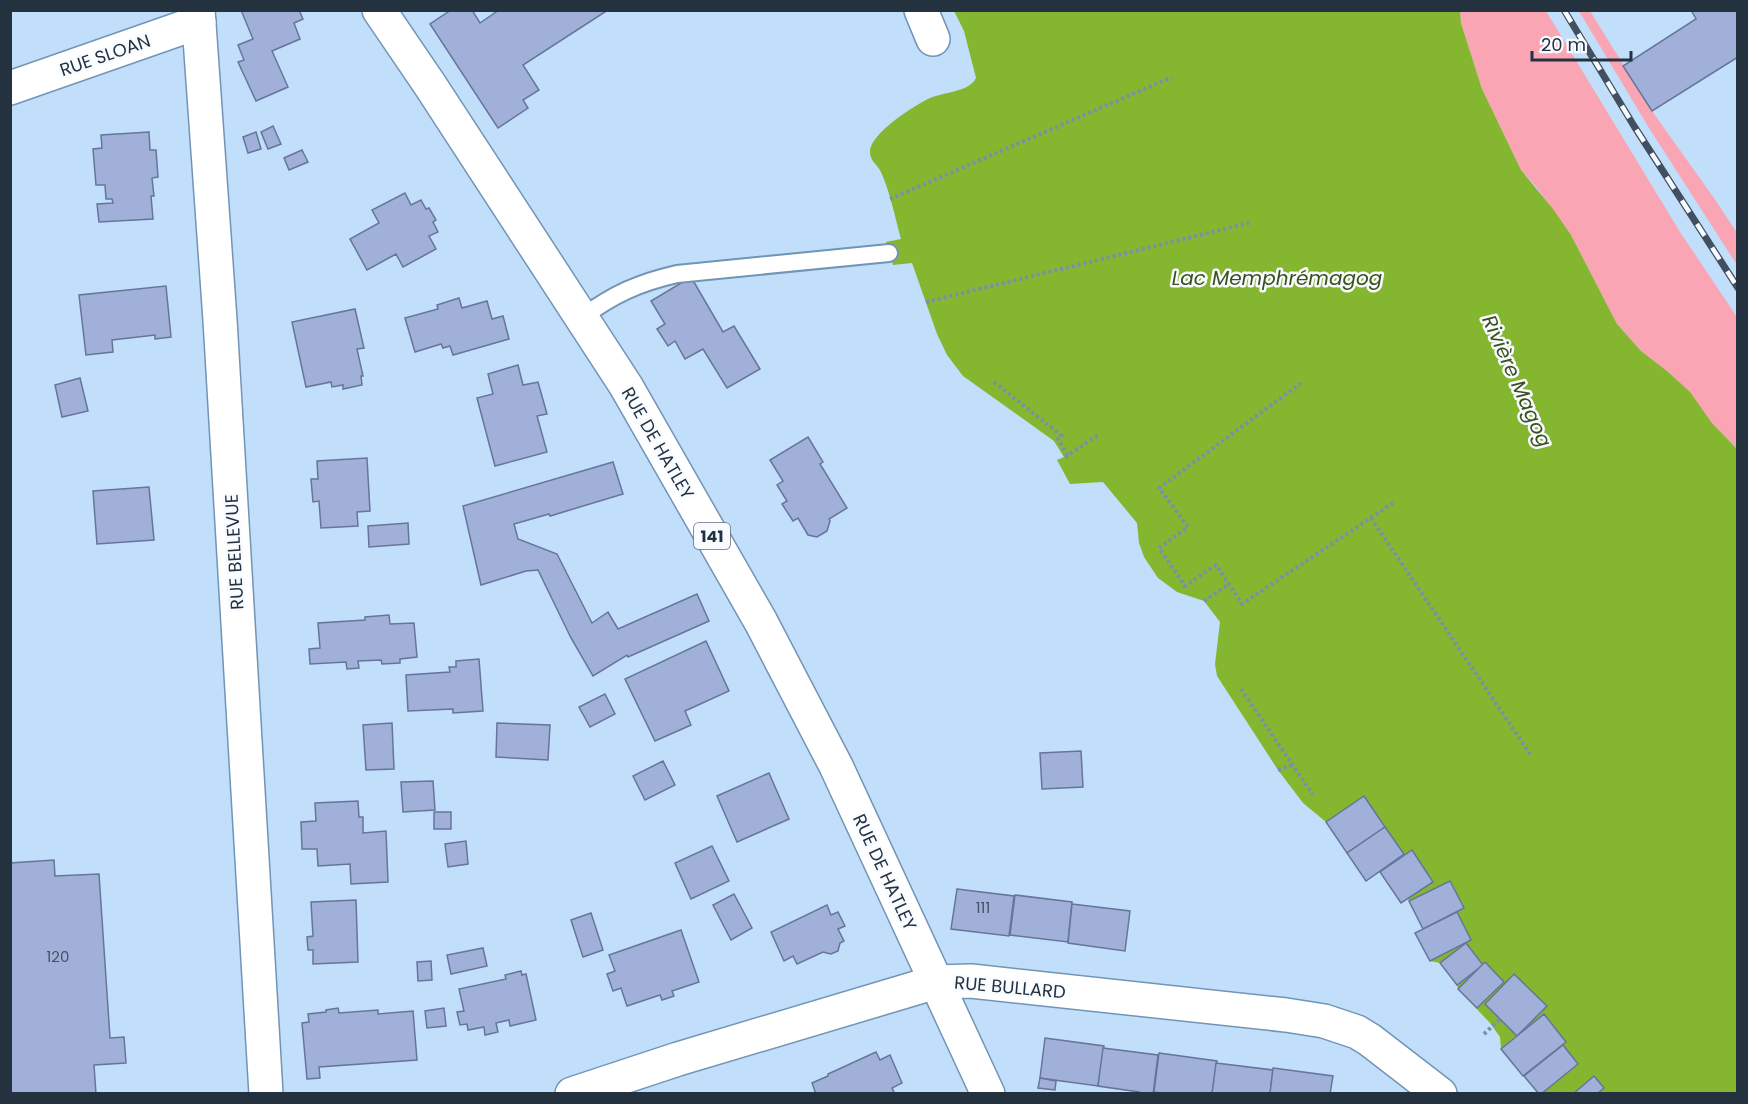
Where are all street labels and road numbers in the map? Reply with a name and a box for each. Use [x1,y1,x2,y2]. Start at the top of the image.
street label: RUE SLOAN [56,28,154,82]
street label: RUE DE HATLEY [616,382,701,504]
street label: RUE BELLEVUE [218,494,250,610]
road number: 141 [694,523,730,549]
street label: RUE DE HATLEY [847,810,923,935]
street label: RUE BULLARD [953,970,1067,1004]

